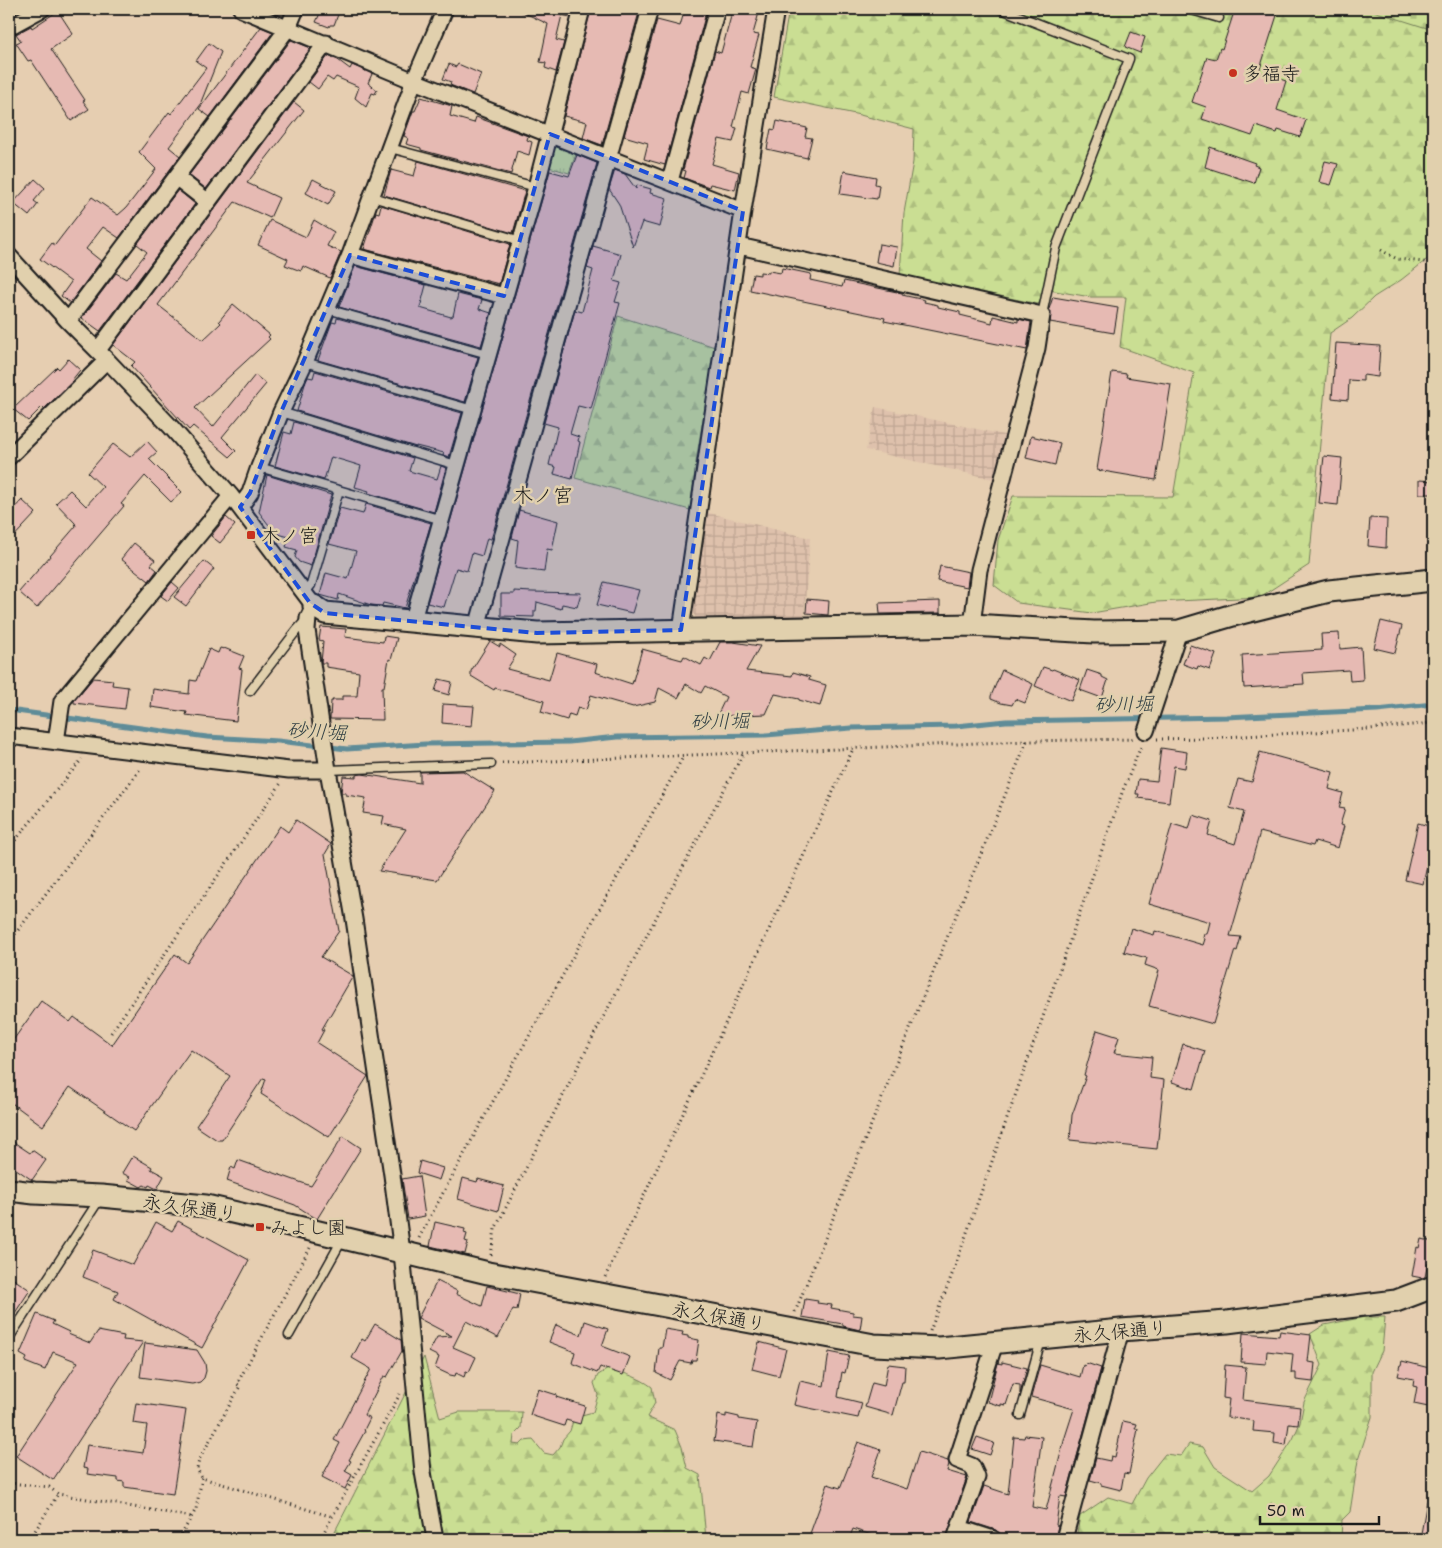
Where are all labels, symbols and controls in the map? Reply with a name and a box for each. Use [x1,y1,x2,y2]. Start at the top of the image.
place label: 多福寺 [1243,61,1300,86]
marker: 多福寺 [1227,67,1239,79]
district label: 木ノ宮 [513,482,573,508]
place label: 木ノ宮 [261,523,318,548]
marker: 木ノ宮 [245,529,257,541]
water label: 砂川堀 [1094,690,1155,718]
water label: 砂川堀 [690,707,751,735]
water label: 砂川堀 [286,716,349,746]
street label: 永久保通り [141,1189,239,1226]
place label: みよし園 [270,1215,346,1240]
marker: みよし園 [254,1221,266,1233]
street label: 永久保通り [670,1296,768,1337]
street label: 永久保通り [1072,1315,1168,1348]
scale bar [1260,1493,1378,1525]
text: 50 m [1267,1501,1305,1521]

